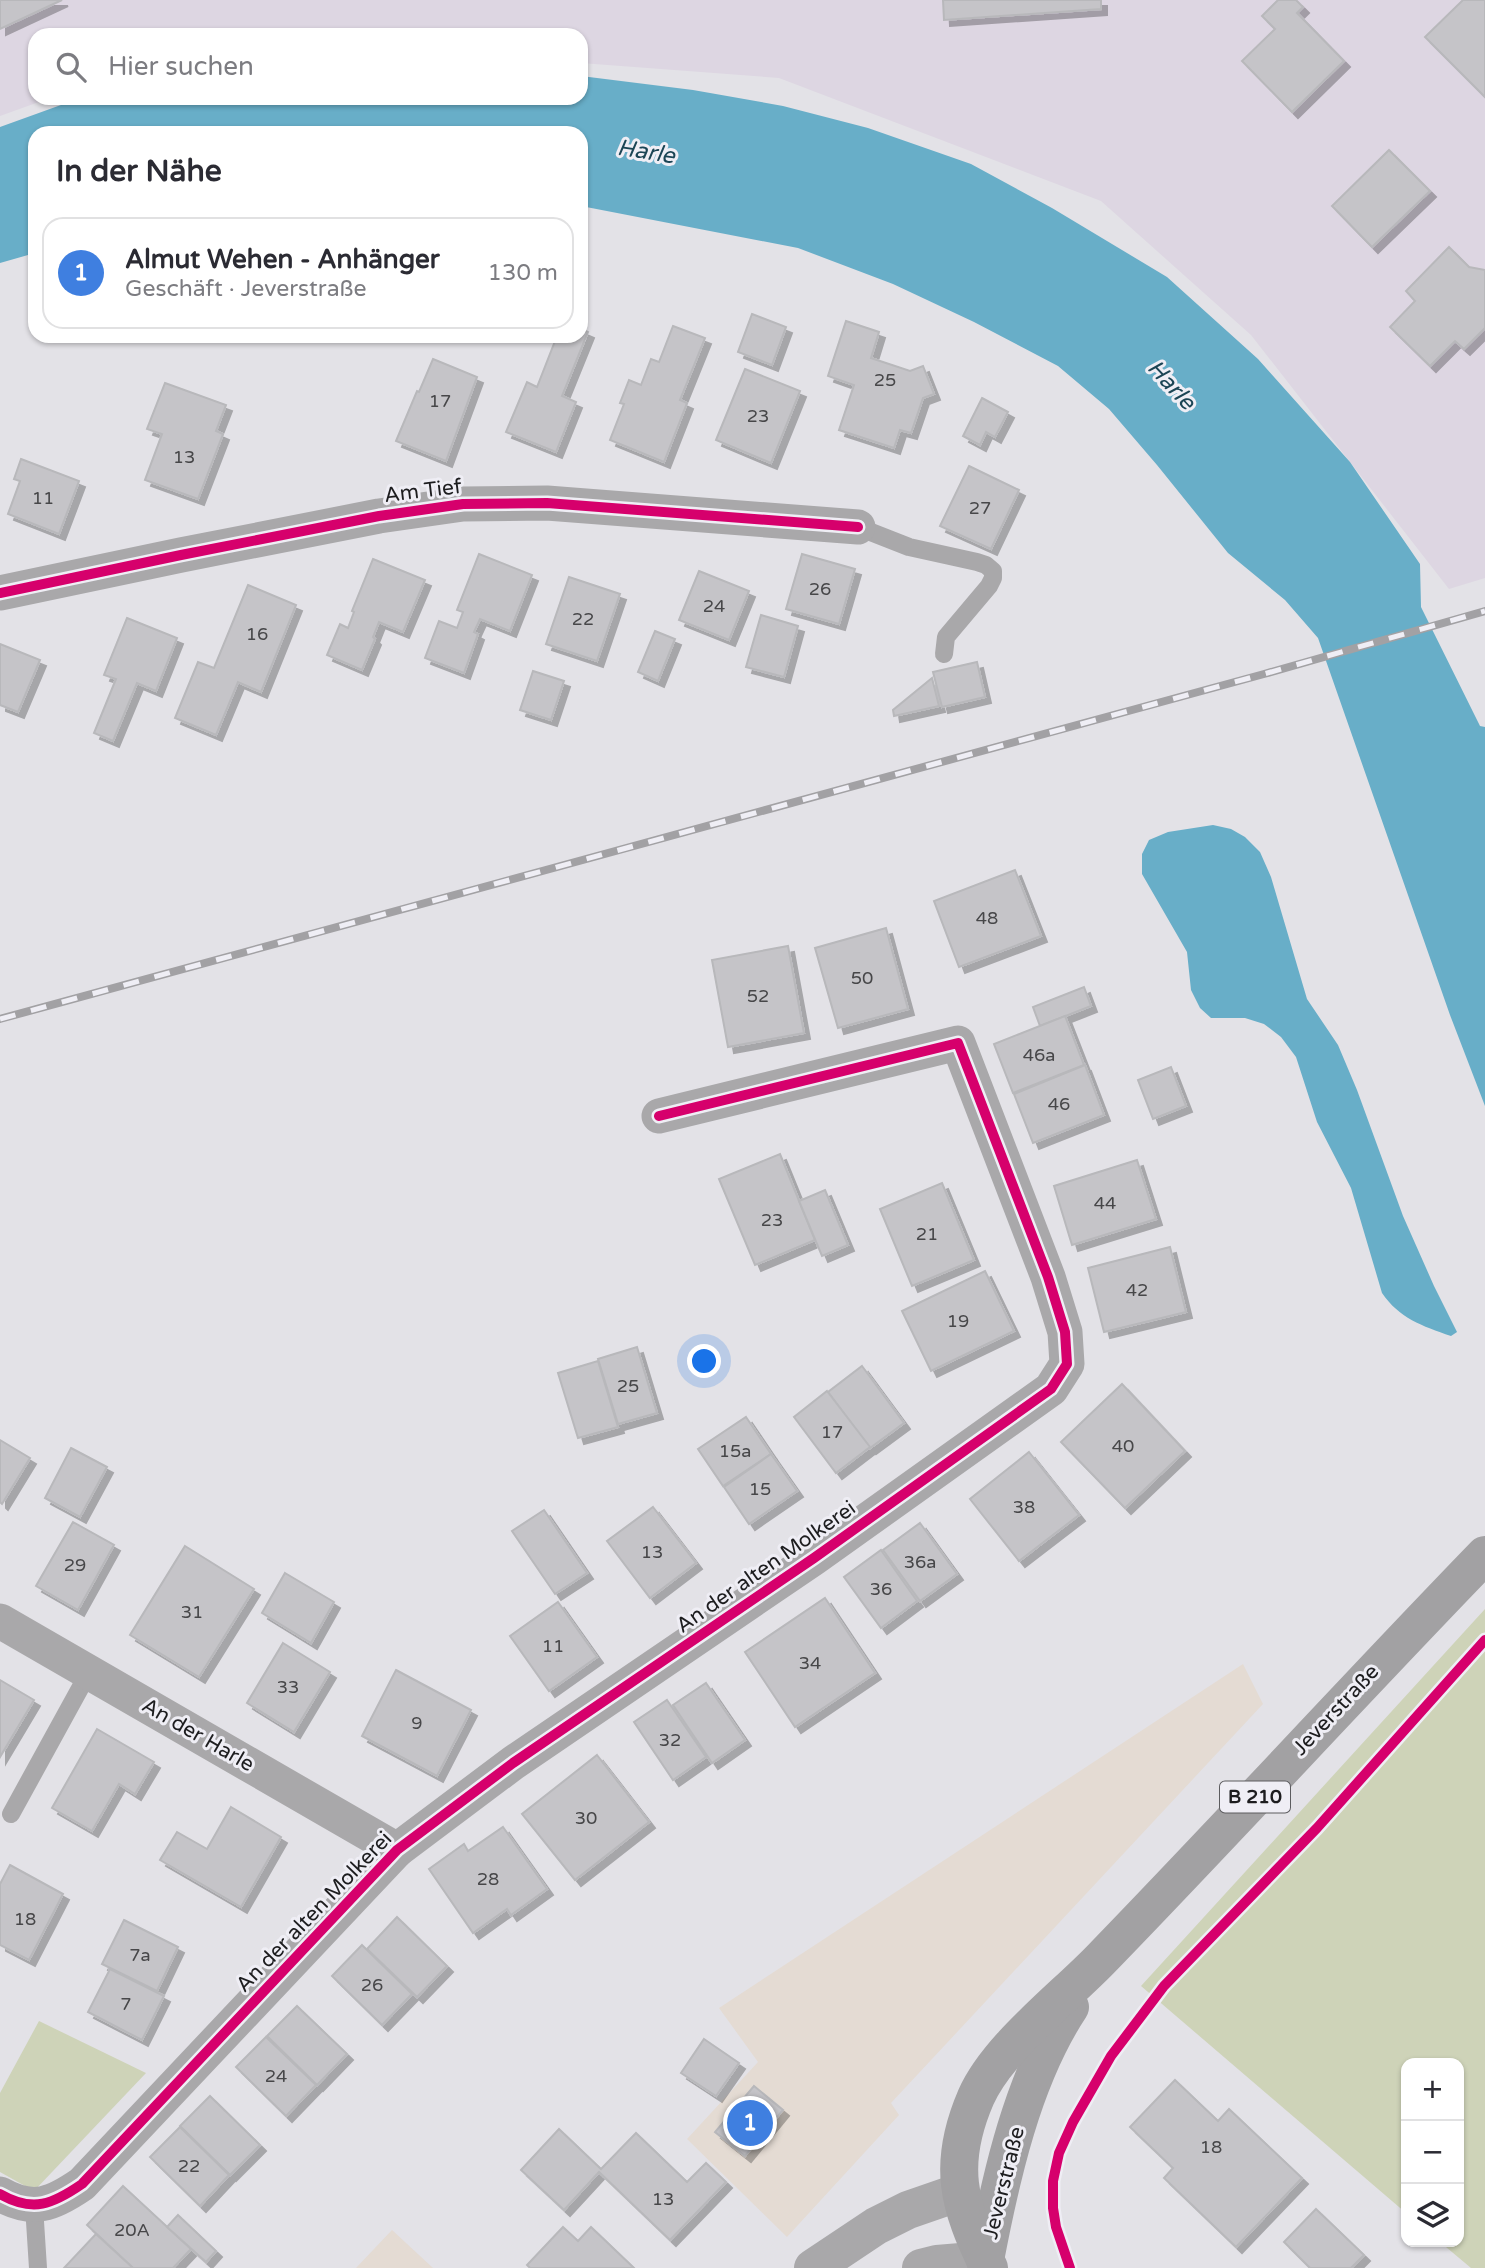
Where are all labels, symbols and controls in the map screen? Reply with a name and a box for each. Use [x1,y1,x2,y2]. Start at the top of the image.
search box [28,28,588,105]
icon: search [52,48,90,86]
text: Hier suchen [108,51,254,82]
water label: Harle [615,134,679,171]
text: In der Nähe [56,153,222,190]
text: Almut Wehen - Anhänger [125,244,440,275]
text: 1 [74,259,88,287]
text: 130 m [488,259,558,287]
text: Geschäft · Jeverstraße [125,275,367,303]
water label: Harle [1141,354,1202,417]
house number: 25 [874,369,896,391]
house number: 17 [429,390,451,412]
house number: 23 [747,405,769,427]
house number: 13 [173,446,195,468]
street label: Am Tief [383,474,463,508]
house number: 11 [32,487,54,509]
house number: 27 [969,497,991,519]
house number: 26 [809,578,831,600]
house number: 24 [703,595,725,617]
house number: 22 [572,608,594,630]
house number: 16 [246,623,268,645]
house number: 48 [976,907,998,929]
house number: 50 [851,967,873,989]
house number: 52 [747,985,769,1007]
house number: 46a [1023,1044,1055,1066]
house number: 46 [1048,1093,1070,1115]
house number: 44 [1094,1192,1116,1214]
house number: 23 [761,1209,783,1231]
house number: 21 [916,1223,938,1245]
house number: 42 [1126,1279,1148,1301]
house number: 19 [947,1310,969,1332]
your location [687,1344,721,1378]
house number: 25 [617,1375,639,1397]
house number: 17 [821,1421,843,1443]
house number: 40 [1112,1435,1134,1457]
house number: 15a [719,1440,751,1462]
house number: 15 [749,1478,771,1500]
street label: An der alten Molkerei [671,1496,861,1638]
house number: 38 [1013,1496,1035,1518]
house number: 13 [641,1541,663,1563]
house number: 36a [904,1551,936,1573]
house number: 29 [64,1554,86,1576]
house number: 36 [870,1578,892,1600]
house number: 31 [181,1601,203,1623]
house number: 11 [542,1635,564,1657]
house number: 34 [799,1652,821,1674]
street label: Jeverstraße [1288,1659,1384,1761]
house number: 33 [277,1676,299,1698]
street label: An der Harle [138,1693,259,1777]
house number: 9 [411,1712,423,1734]
house number: 32 [659,1729,681,1751]
road number: B 210 [1220,1782,1290,1812]
house number: 30 [575,1807,597,1829]
street label: An der alten Molkerei [231,1827,397,1997]
house number: 28 [477,1868,499,1890]
house number: 18 [14,1908,36,1930]
house number: 7a [129,1944,151,1966]
house number: 26 [361,1974,383,1996]
house number: 7 [120,1993,132,2015]
map controls [1401,2058,1464,2247]
button: + [1401,2058,1464,2121]
house number: 24 [265,2065,287,2087]
pin: 1 [727,2097,773,2149]
button: − [1401,2121,1464,2184]
street label: Jeverstraße [978,2124,1030,2242]
house number: 18 [1200,2136,1222,2158]
house number: 22 [178,2155,200,2177]
button: layers [1401,2184,1464,2247]
house number: 13 [652,2188,674,2210]
house number: 20A [114,2219,150,2241]

